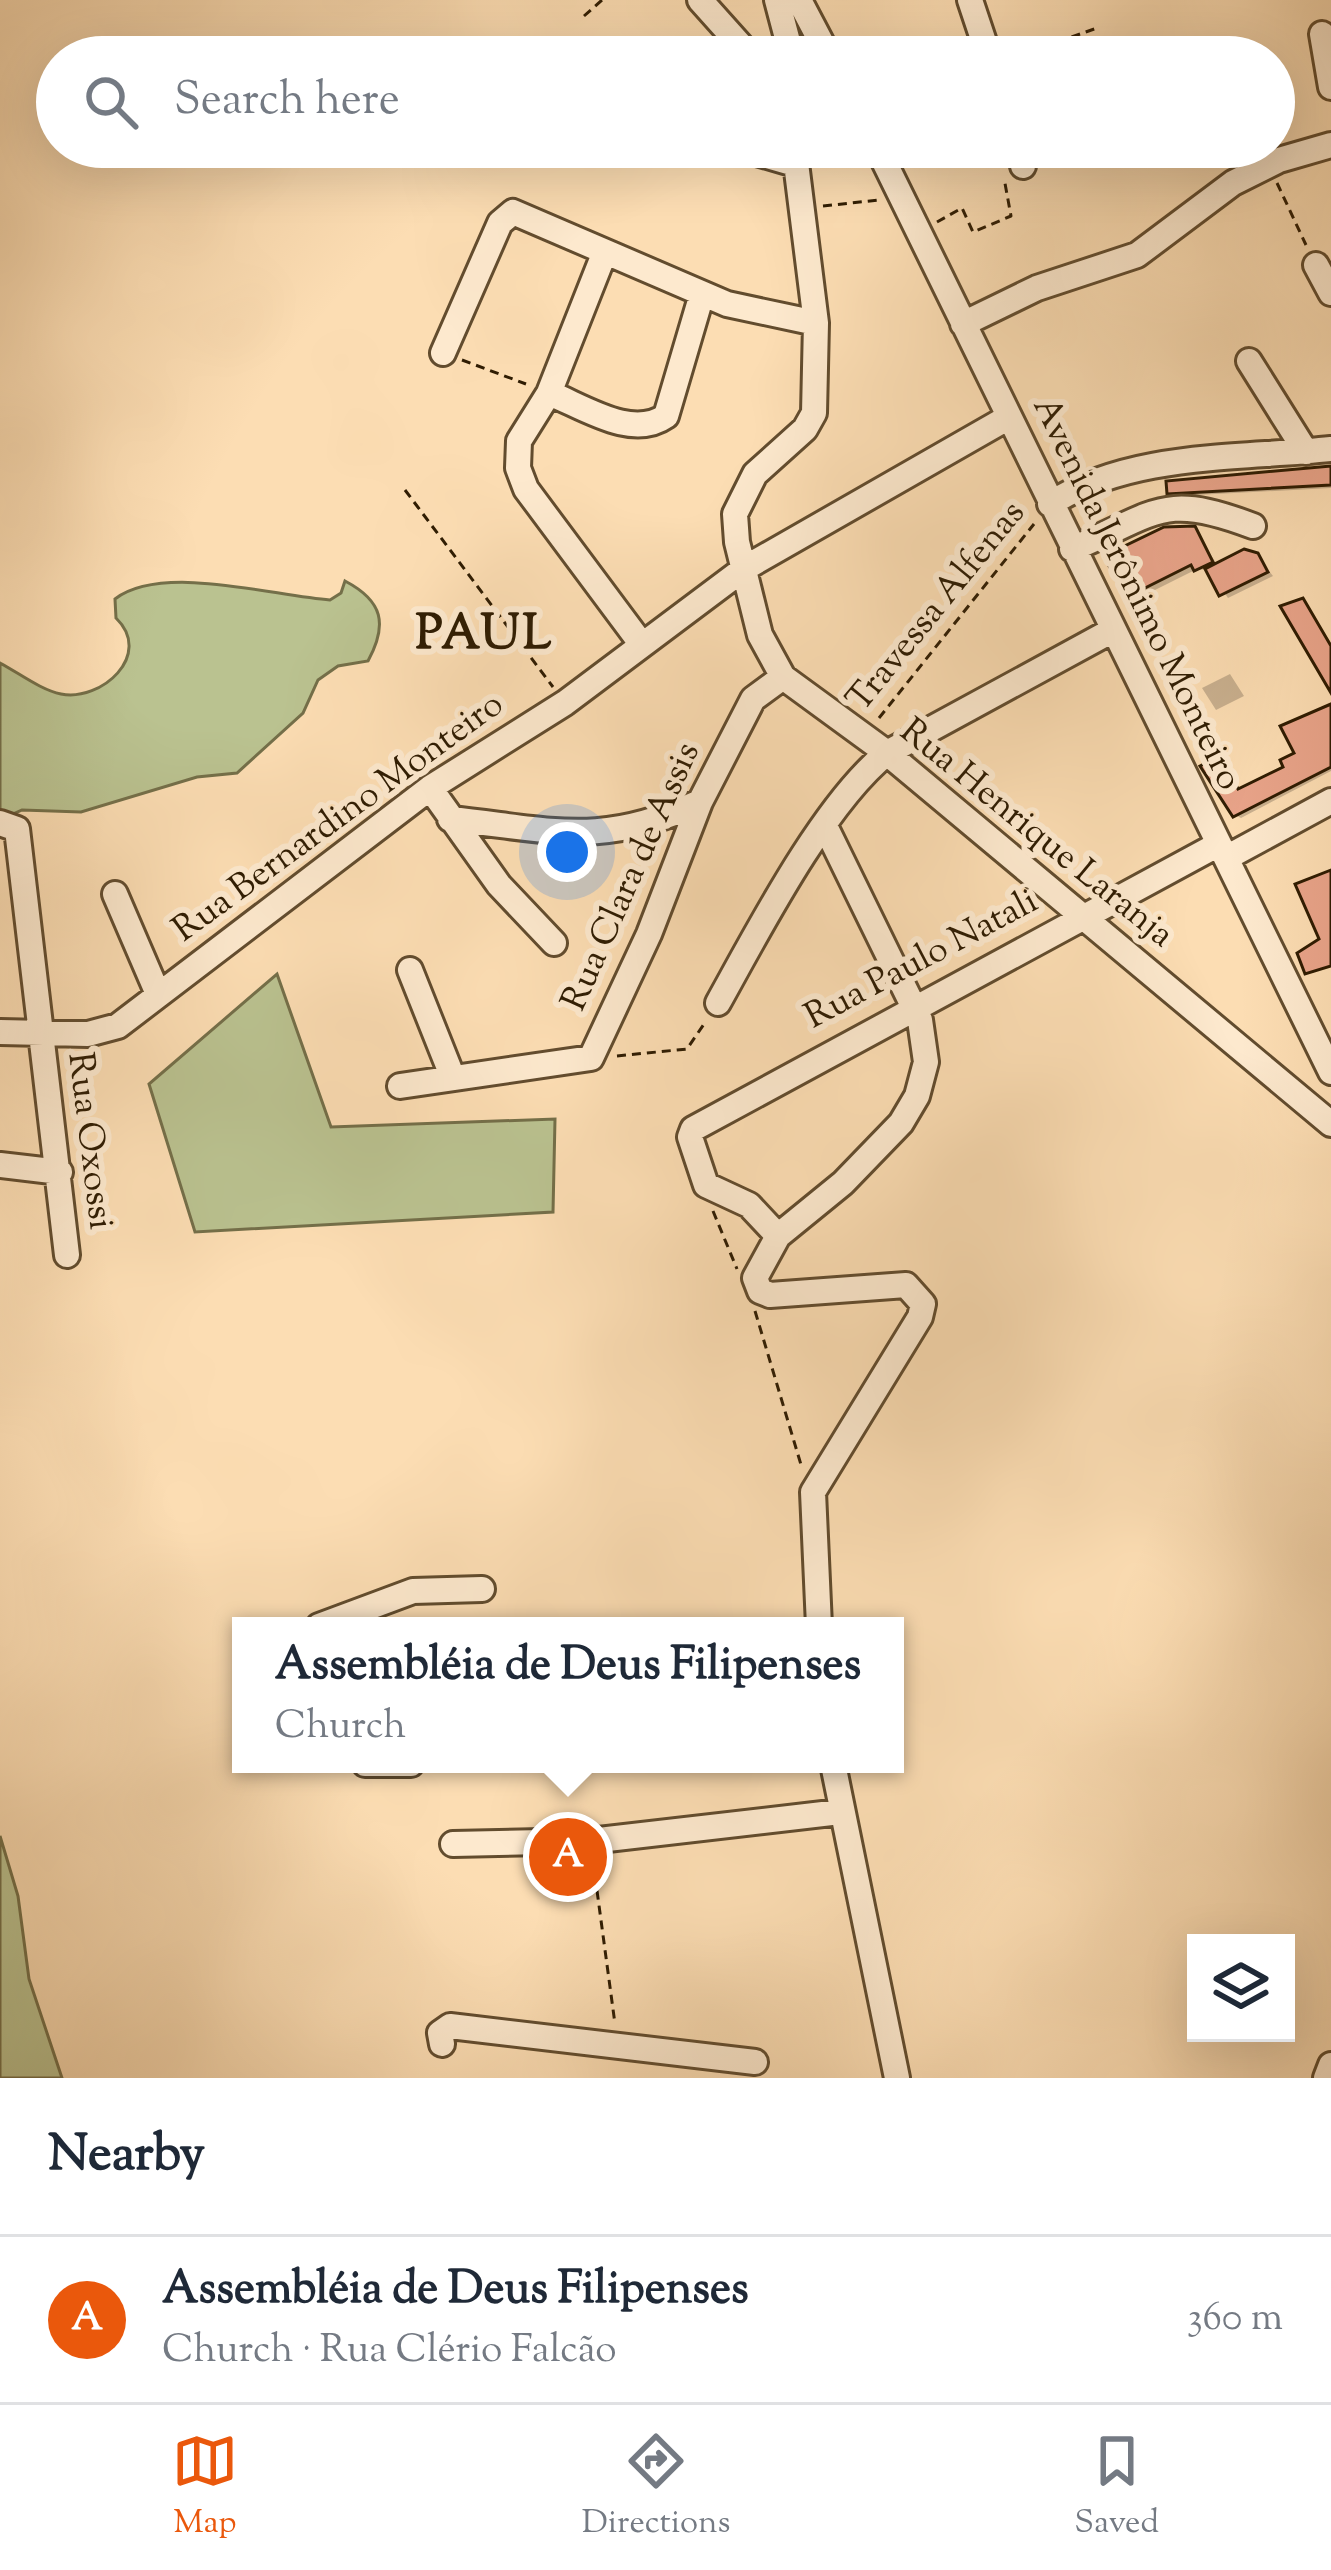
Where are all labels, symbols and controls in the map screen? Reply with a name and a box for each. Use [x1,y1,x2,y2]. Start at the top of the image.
search box [36,36,1295,168]
icon: search [78,69,144,135]
text: Search here [174,70,400,135]
street label: Avenida Jerônimo Monteiro [1018,388,1254,800]
street label: Travessa Alfenas [835,490,1039,724]
district label: PAUL [416,602,554,671]
street label: Rua Bernardino Monteiro [163,680,515,956]
street label: Rua Henrique Laranja [888,707,1184,961]
street label: Rua Clara de Assis [549,734,715,1020]
your location [537,822,597,882]
street label: Rua Paulo Natali [796,877,1048,1043]
street label: Rua Oxossi [52,1050,126,1232]
popup [232,1617,904,1773]
text: Assembléia de Deus Filipenses [275,1635,861,1700]
text: Church [275,1700,406,1756]
pin: A [529,1812,607,1902]
map controls [1187,1934,1295,2042]
button: layers [1187,1934,1295,2042]
text: Nearby [48,2120,205,2193]
text: Assembléia de Deus Filipenses [162,2259,749,2324]
text: A [71,2292,103,2348]
text: 360 m [1187,2292,1283,2348]
text: Church · Rua Clério Falcão [162,2324,617,2380]
tab: Map [172,2428,238,2548]
tab: Directions [582,2428,731,2548]
tab: Saved [1074,2428,1159,2548]

